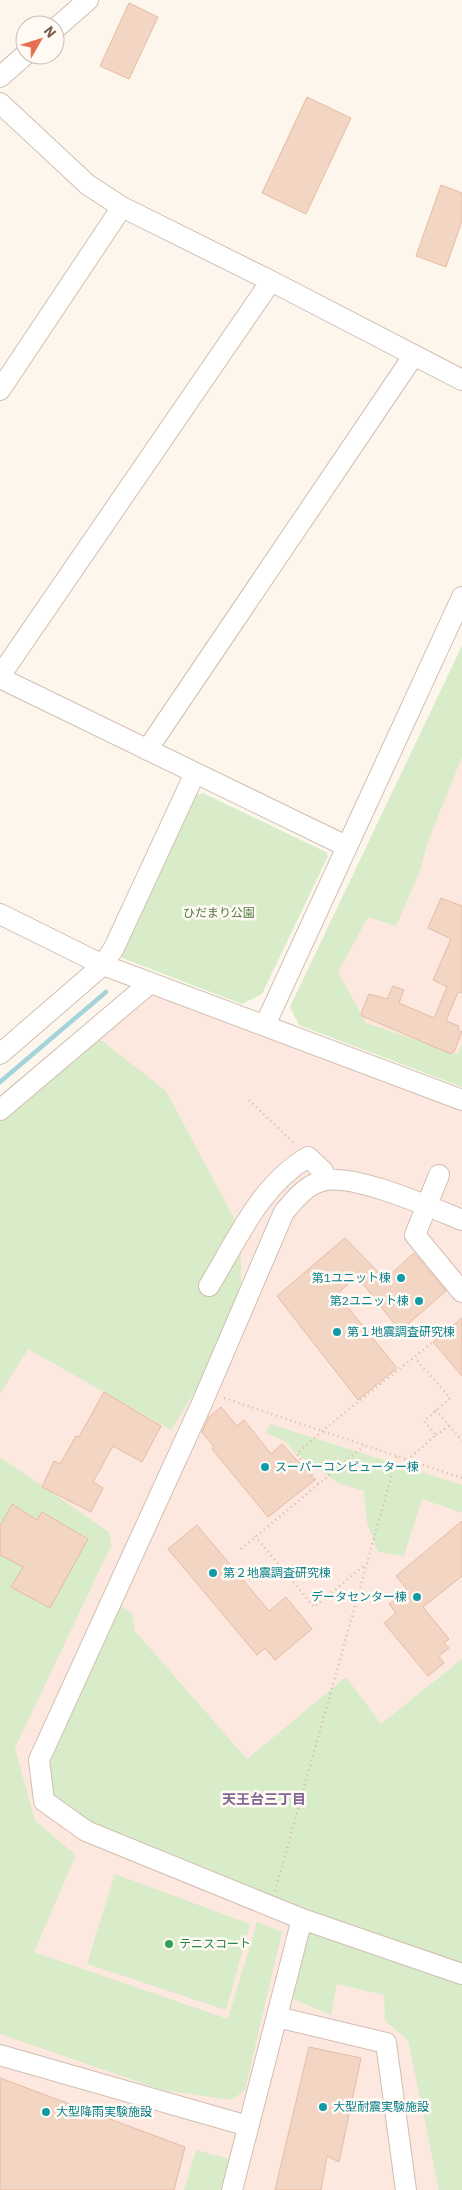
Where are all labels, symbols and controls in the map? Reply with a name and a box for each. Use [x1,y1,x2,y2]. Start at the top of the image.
north arrow [15,15,65,65]
text: N [40,22,60,41]
park label: ひだまり公園 [183,905,255,920]
place label: 第1ユニット棟 [312,1270,391,1285]
marker: 第1ユニット棟 [395,1272,407,1284]
place label: 第2ユニット棟 [330,1293,409,1308]
marker: 第2ユニット棟 [413,1295,425,1307]
place label: 第１地震調査研究棟 [347,1324,455,1339]
marker: 第１地震調査研究棟 [331,1326,343,1338]
place label: スーパーコンピューター棟 [275,1459,419,1474]
marker: スーパーコンピューター棟 [259,1461,271,1473]
place label: 第２地震調査研究棟 [223,1565,331,1580]
marker: 第２地震調査研究棟 [207,1567,219,1579]
place label: データセンター棟 [311,1589,407,1604]
marker: データセンター棟 [411,1591,423,1603]
district label: 天王台三丁目 [222,1790,306,1808]
place label: テニスコート [179,1936,251,1951]
marker: テニスコート [163,1938,175,1950]
place label: 大型耐震実験施設 [333,2099,429,2114]
marker: 大型耐震実験施設 [317,2101,329,2113]
place label: 大型降雨実験施設 [56,2104,152,2119]
marker: 大型降雨実験施設 [40,2106,52,2118]

